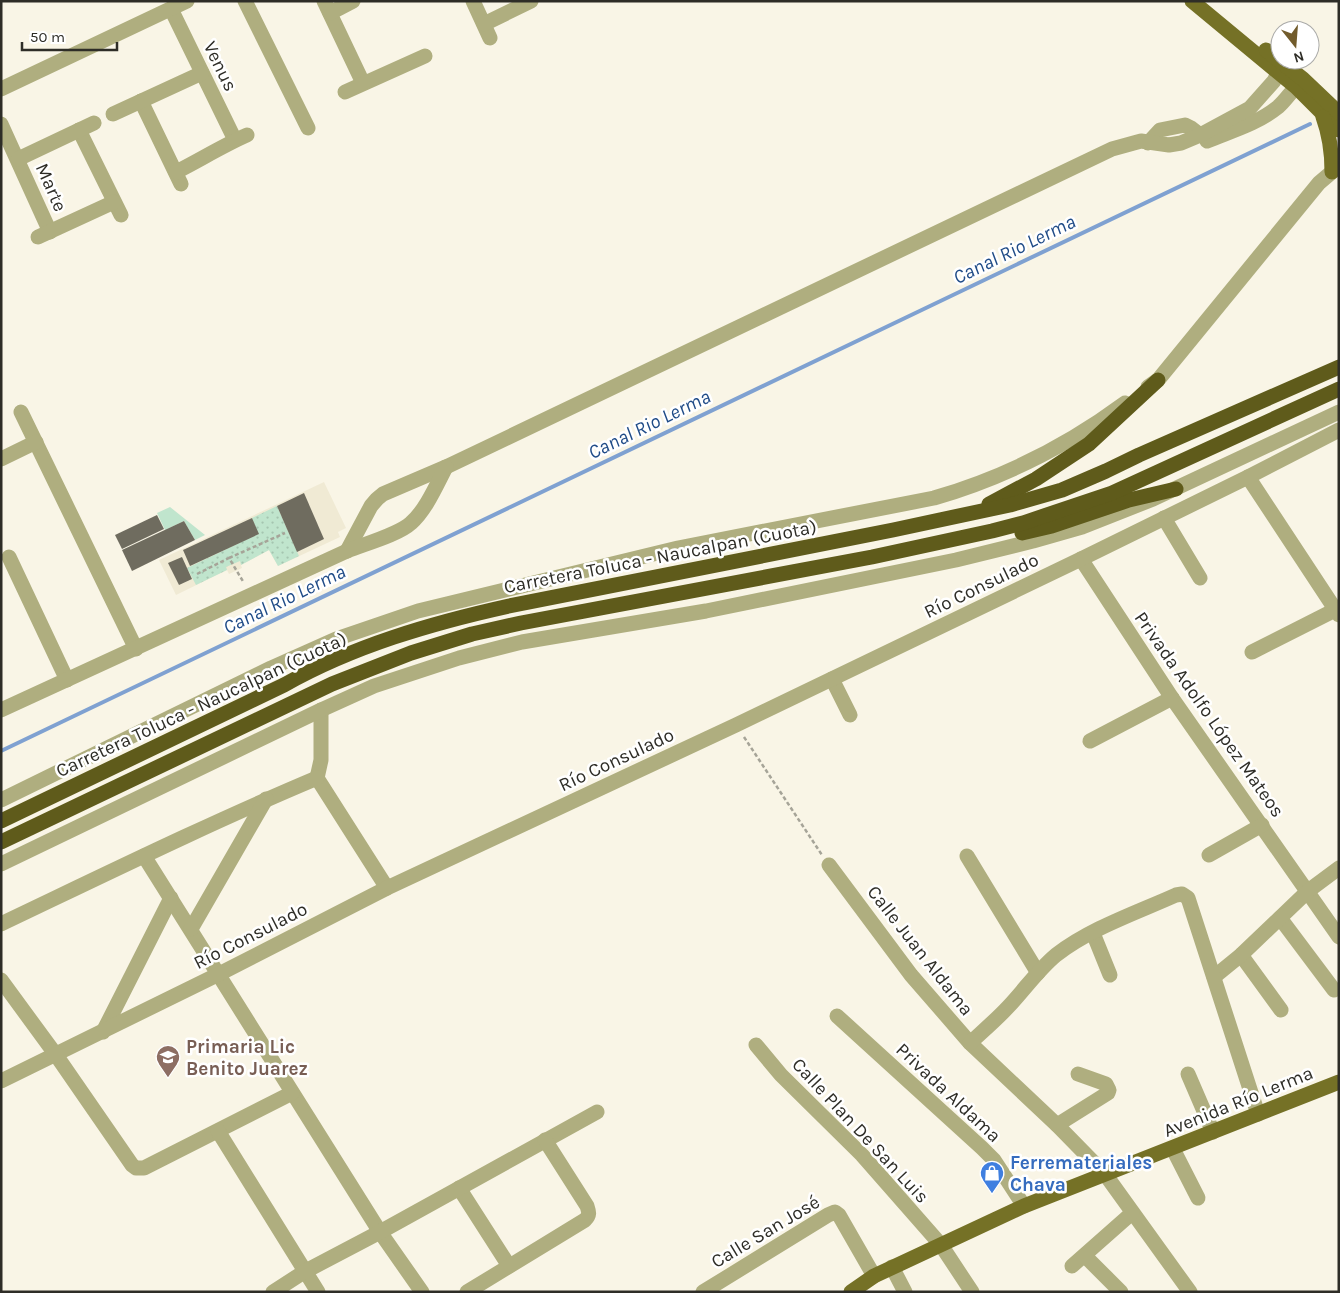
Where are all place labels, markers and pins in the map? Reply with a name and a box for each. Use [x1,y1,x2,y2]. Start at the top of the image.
place label: Primaria Lic Benito Juarez [186,1036,308,1080]
school or university icon: Primaria Lic Benito Juarez [155,1044,181,1078]
place label: Ferremateriales Chava [1010,1152,1152,1196]
shop icon: Ferremateriales Chava [979,1160,1005,1194]

